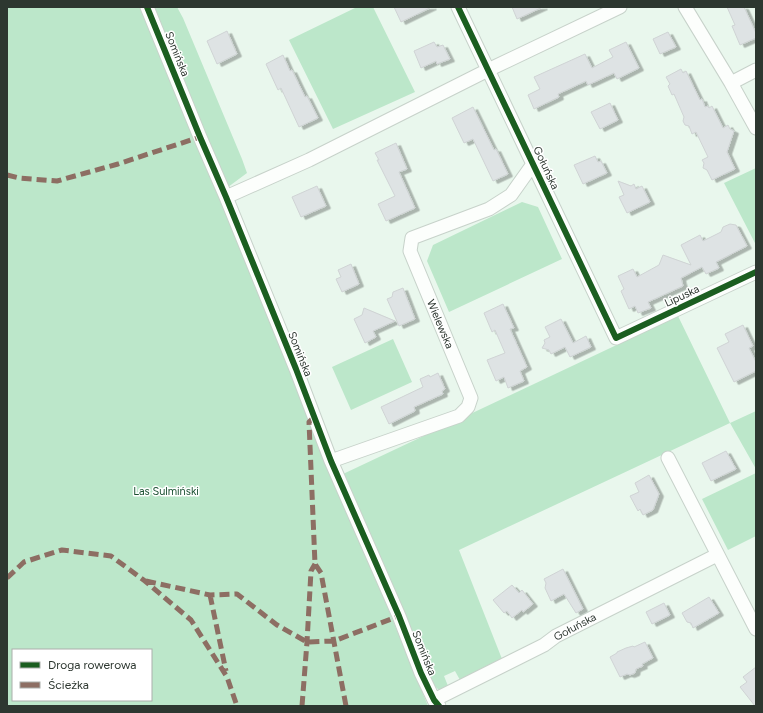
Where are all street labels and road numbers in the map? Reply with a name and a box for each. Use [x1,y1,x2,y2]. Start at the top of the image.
street label: Somińska [162,30,192,78]
street label: Gołuńska [530,144,562,192]
street label: Lipuska [663,282,701,310]
street label: Wielewska [424,298,456,350]
street label: Somińska [285,330,315,378]
street label: Gołuńska [552,610,598,644]
street label: Somińska [409,629,439,677]

